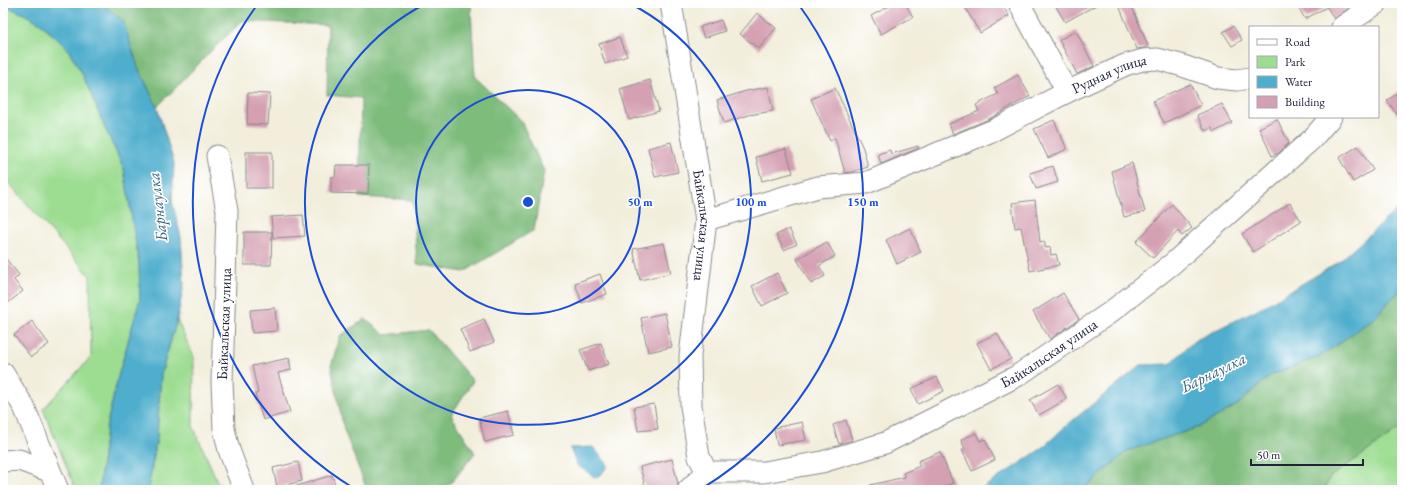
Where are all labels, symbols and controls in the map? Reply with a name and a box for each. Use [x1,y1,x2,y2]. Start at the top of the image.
legend [1249,26,1379,118]
text: Road [1285,34,1311,50]
street label: Рудная улица [1068,50,1147,98]
text: Park [1285,54,1306,70]
text: Water [1285,74,1312,90]
text: Building [1285,94,1326,110]
street label: Байкальская улица [689,168,716,282]
water label: Барнаулка [143,171,172,244]
text: 50 m [627,194,653,210]
text: 100 m [735,194,767,210]
text: 150 m [847,194,879,210]
centre of rings [521,195,535,209]
street label: Байкальская улица [212,267,235,381]
street label: Байкальская улица [997,314,1101,392]
water label: Барнаулка [1176,348,1249,398]
scale bar [1251,441,1363,467]
text: 50 m [1257,447,1281,463]

